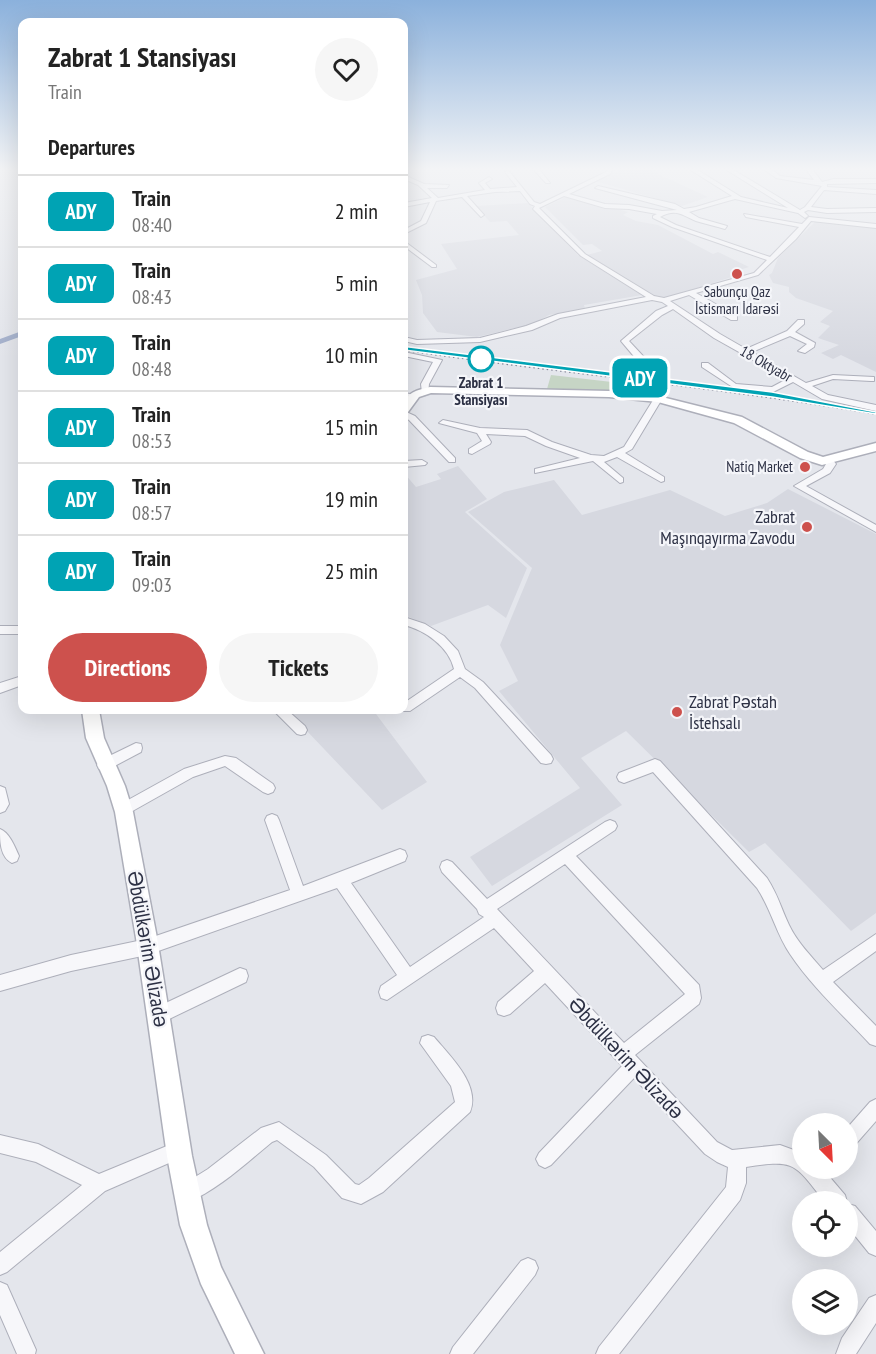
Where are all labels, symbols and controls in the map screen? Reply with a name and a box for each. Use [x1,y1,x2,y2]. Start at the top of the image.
text: Zabrat 1 Stansiyası [48,38,237,75]
button: heart [315,38,378,101]
text: Train [48,79,82,105]
text: Departures [48,133,135,161]
text: Train [132,184,171,212]
text: 2 min [335,197,378,225]
text: ADY [65,198,97,225]
text: 08:40 [132,212,172,238]
text: Train [132,256,171,284]
marker: Sabunçu Qaz İstismarı İdarəsi [730,267,744,281]
text: 5 min [335,269,378,297]
text: ADY [65,270,97,297]
place label: Sabunçu Qaz İstismarı İdarəsi [695,282,779,318]
text: 08:43 [132,284,172,310]
text: Train [132,328,171,356]
text: 10 min [325,341,378,369]
street label: 18 Oktyabr [737,341,796,386]
text: ADY [65,342,97,369]
marker: Zabrat 1 Stansiyası [468,346,494,372]
text: 08:48 [132,356,172,382]
line badge: ADY [606,358,674,398]
text: ADY [624,365,656,392]
place label: Zabrat 1 Stansiyası [454,373,508,409]
text: Train [132,400,171,428]
text: 15 min [325,413,378,441]
text: ADY [65,414,97,441]
text: 08:53 [132,428,172,454]
place label: Natiq Market [726,457,793,476]
marker: Natiq Market [798,460,812,474]
text: Train [132,472,171,500]
text: 19 min [325,485,378,513]
text: ADY [65,486,97,513]
text: 08:57 [132,500,172,526]
place label: Zabrat Maşınqayırma Zavodu [660,505,795,549]
marker: Zabrat Maşınqayırma Zavodu [800,520,814,534]
text: Train [132,544,171,572]
text: 25 min [325,557,378,585]
text: ADY [65,558,97,585]
text: 09:03 [132,572,172,598]
button: Directions [48,633,207,702]
button: Tickets [219,633,378,702]
place label: Zabrat Pəstah İstehsalı [689,690,777,734]
marker: Zabrat Pəstah İstehsalı [670,705,684,719]
street label: Əbdülkərim Əlizadə [121,869,176,1029]
street label: Əbdülkərim Əlizadə [563,991,690,1125]
north arrow [792,1113,858,1179]
map controls [792,1113,858,1335]
button: locate [792,1191,858,1257]
button: layers [792,1269,858,1335]

